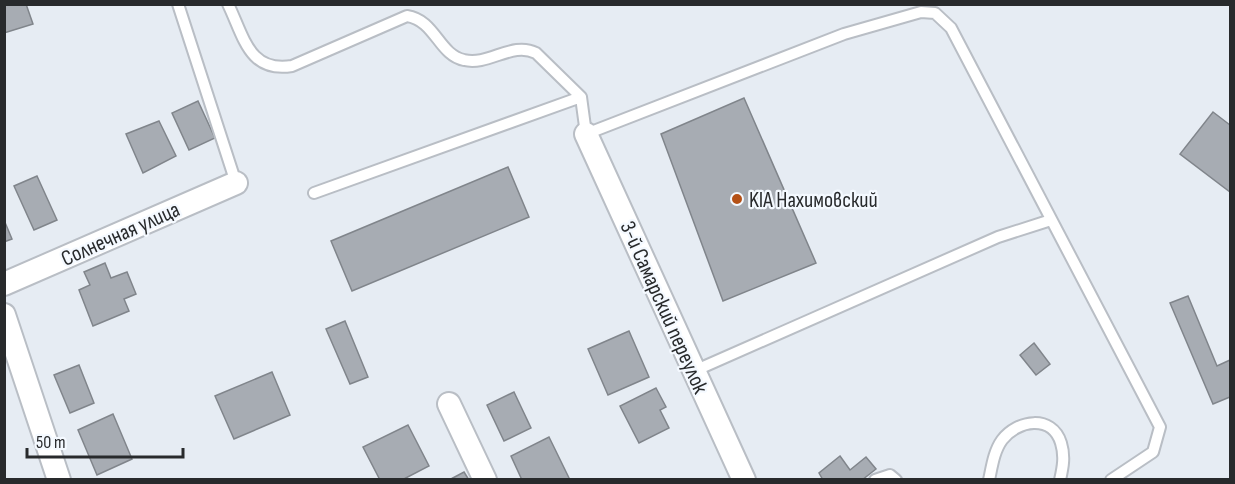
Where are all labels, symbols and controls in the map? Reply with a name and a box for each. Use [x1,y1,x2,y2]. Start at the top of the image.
place label: KIA Нахимовский [749,187,878,214]
marker: KIA Нахимовский [730,192,744,206]
street label: Солнечная улица [57,196,184,273]
street label: 3-й Самарский переулок [613,217,714,399]
scale bar [27,421,183,459]
text: 50 m [36,432,66,453]

